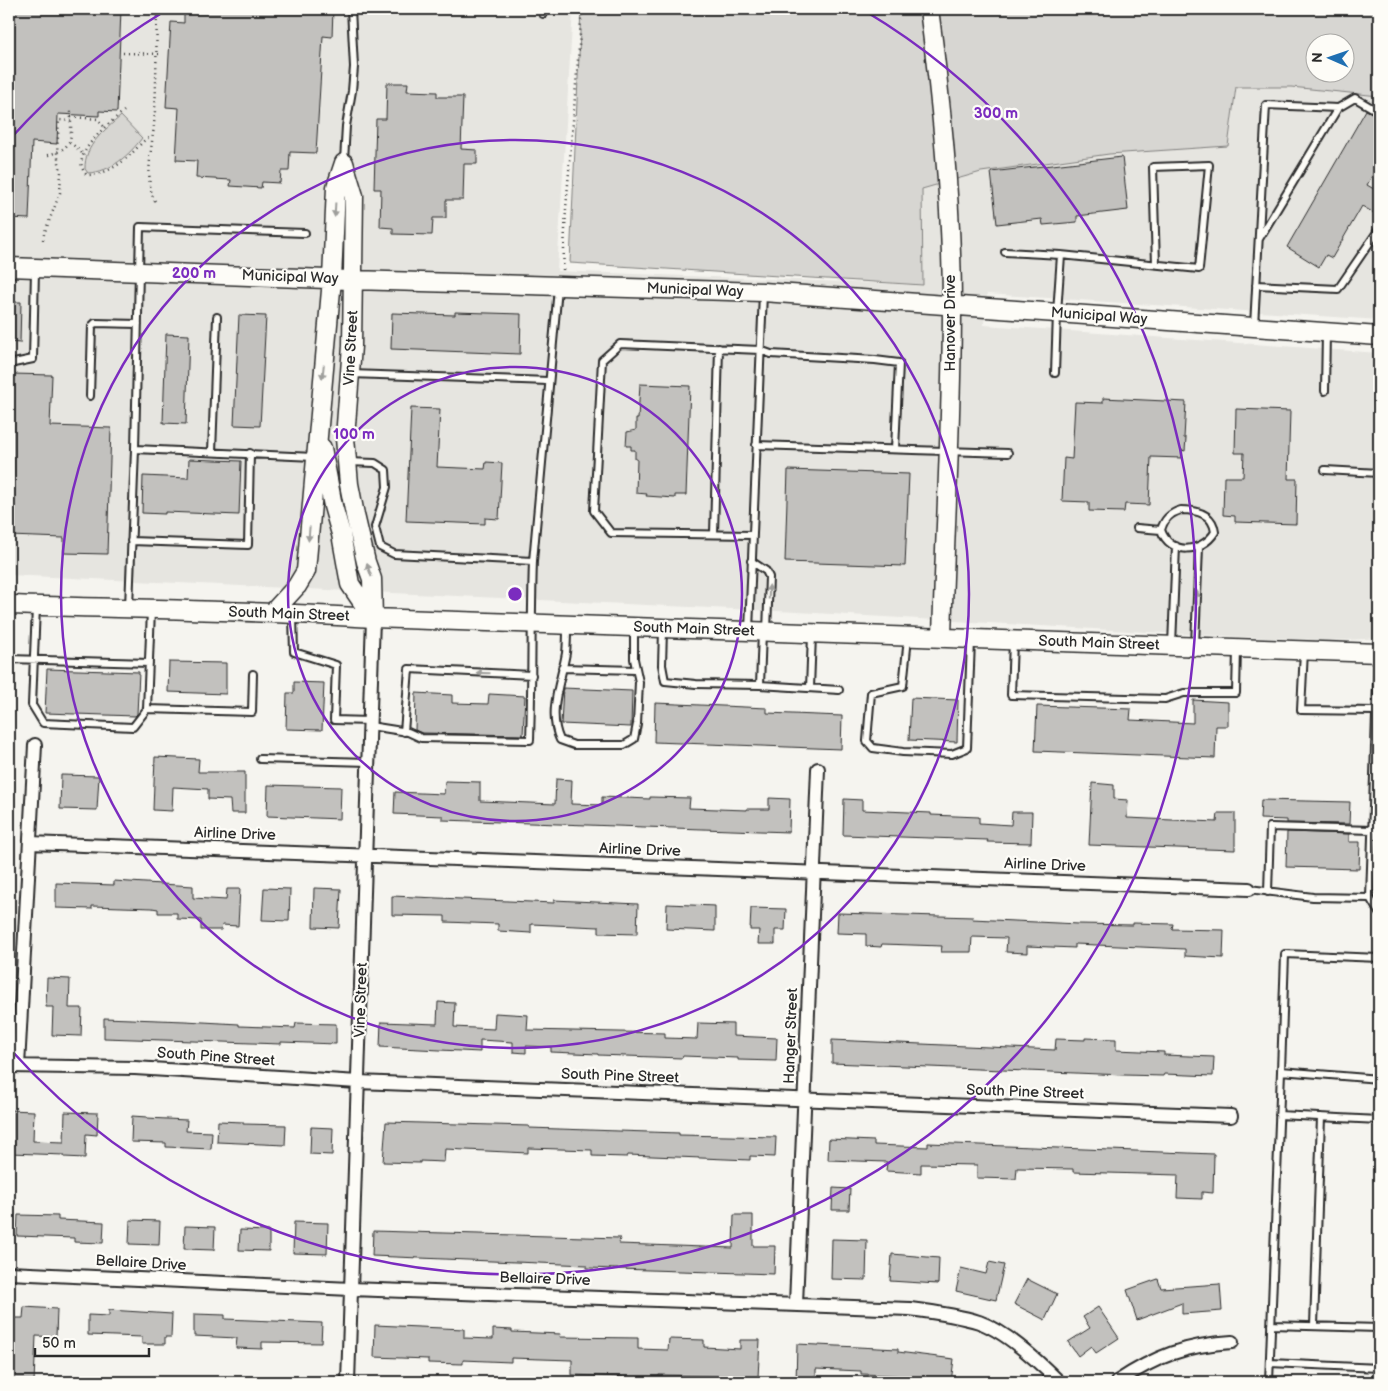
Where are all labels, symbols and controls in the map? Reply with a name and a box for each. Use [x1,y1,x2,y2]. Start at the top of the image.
north arrow [1306,32,1356,82]
text: N [1309,52,1326,63]
text: 300 m [974,104,1018,123]
one-way arrow [331,203,339,219]
text: 200 m [172,264,216,283]
street label: Municipal Way [241,266,339,288]
street label: Hanover Drive [941,274,960,372]
street label: Municipal Way [646,279,744,301]
street label: Municipal Way [1050,303,1148,329]
street label: Vine Street [340,310,362,386]
one-way arrow [319,365,327,381]
text: 100 m [333,425,375,444]
one-way arrow [305,526,313,542]
one-way arrow [365,562,372,577]
one-way arrow [765,584,773,600]
centre of rings [506,585,524,603]
one-way arrow [1193,589,1201,605]
street label: South Main Street [228,602,350,626]
street label: South Main Street [633,617,755,641]
street label: South Main Street [1038,631,1160,655]
one-way arrow [475,668,491,676]
street label: Airline Drive [194,823,276,845]
street label: Airline Drive [599,839,681,861]
street label: Airline Drive [1004,854,1086,876]
street label: Vine Street [350,962,372,1038]
street label: Hanger Street [780,987,802,1084]
street label: South Pine Street [156,1043,276,1071]
street label: South Pine Street [561,1064,680,1088]
street label: South Pine Street [966,1080,1085,1104]
street label: Bellaire Drive [95,1251,187,1275]
street label: Bellaire Drive [499,1268,591,1290]
scale bar [35,1326,149,1358]
text: 50 m [42,1334,76,1353]

